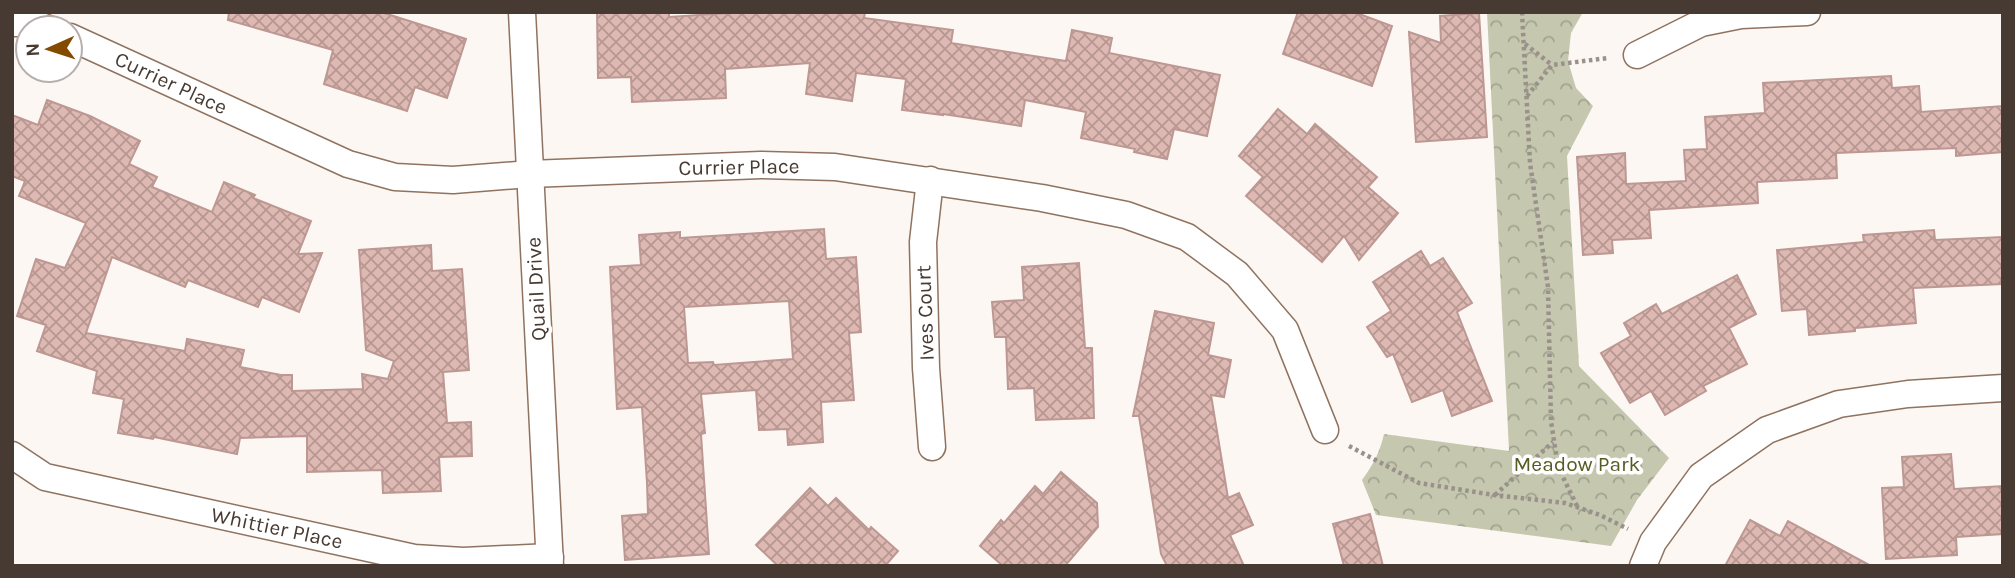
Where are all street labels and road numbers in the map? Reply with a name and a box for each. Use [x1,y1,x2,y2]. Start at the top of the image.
street label: Currier Place [111,47,231,119]
street label: Currier Place [678,154,800,180]
street label: Quail Drive [521,236,551,342]
street label: Ives Court [911,265,939,361]
street label: Whittier Place [209,502,345,554]

